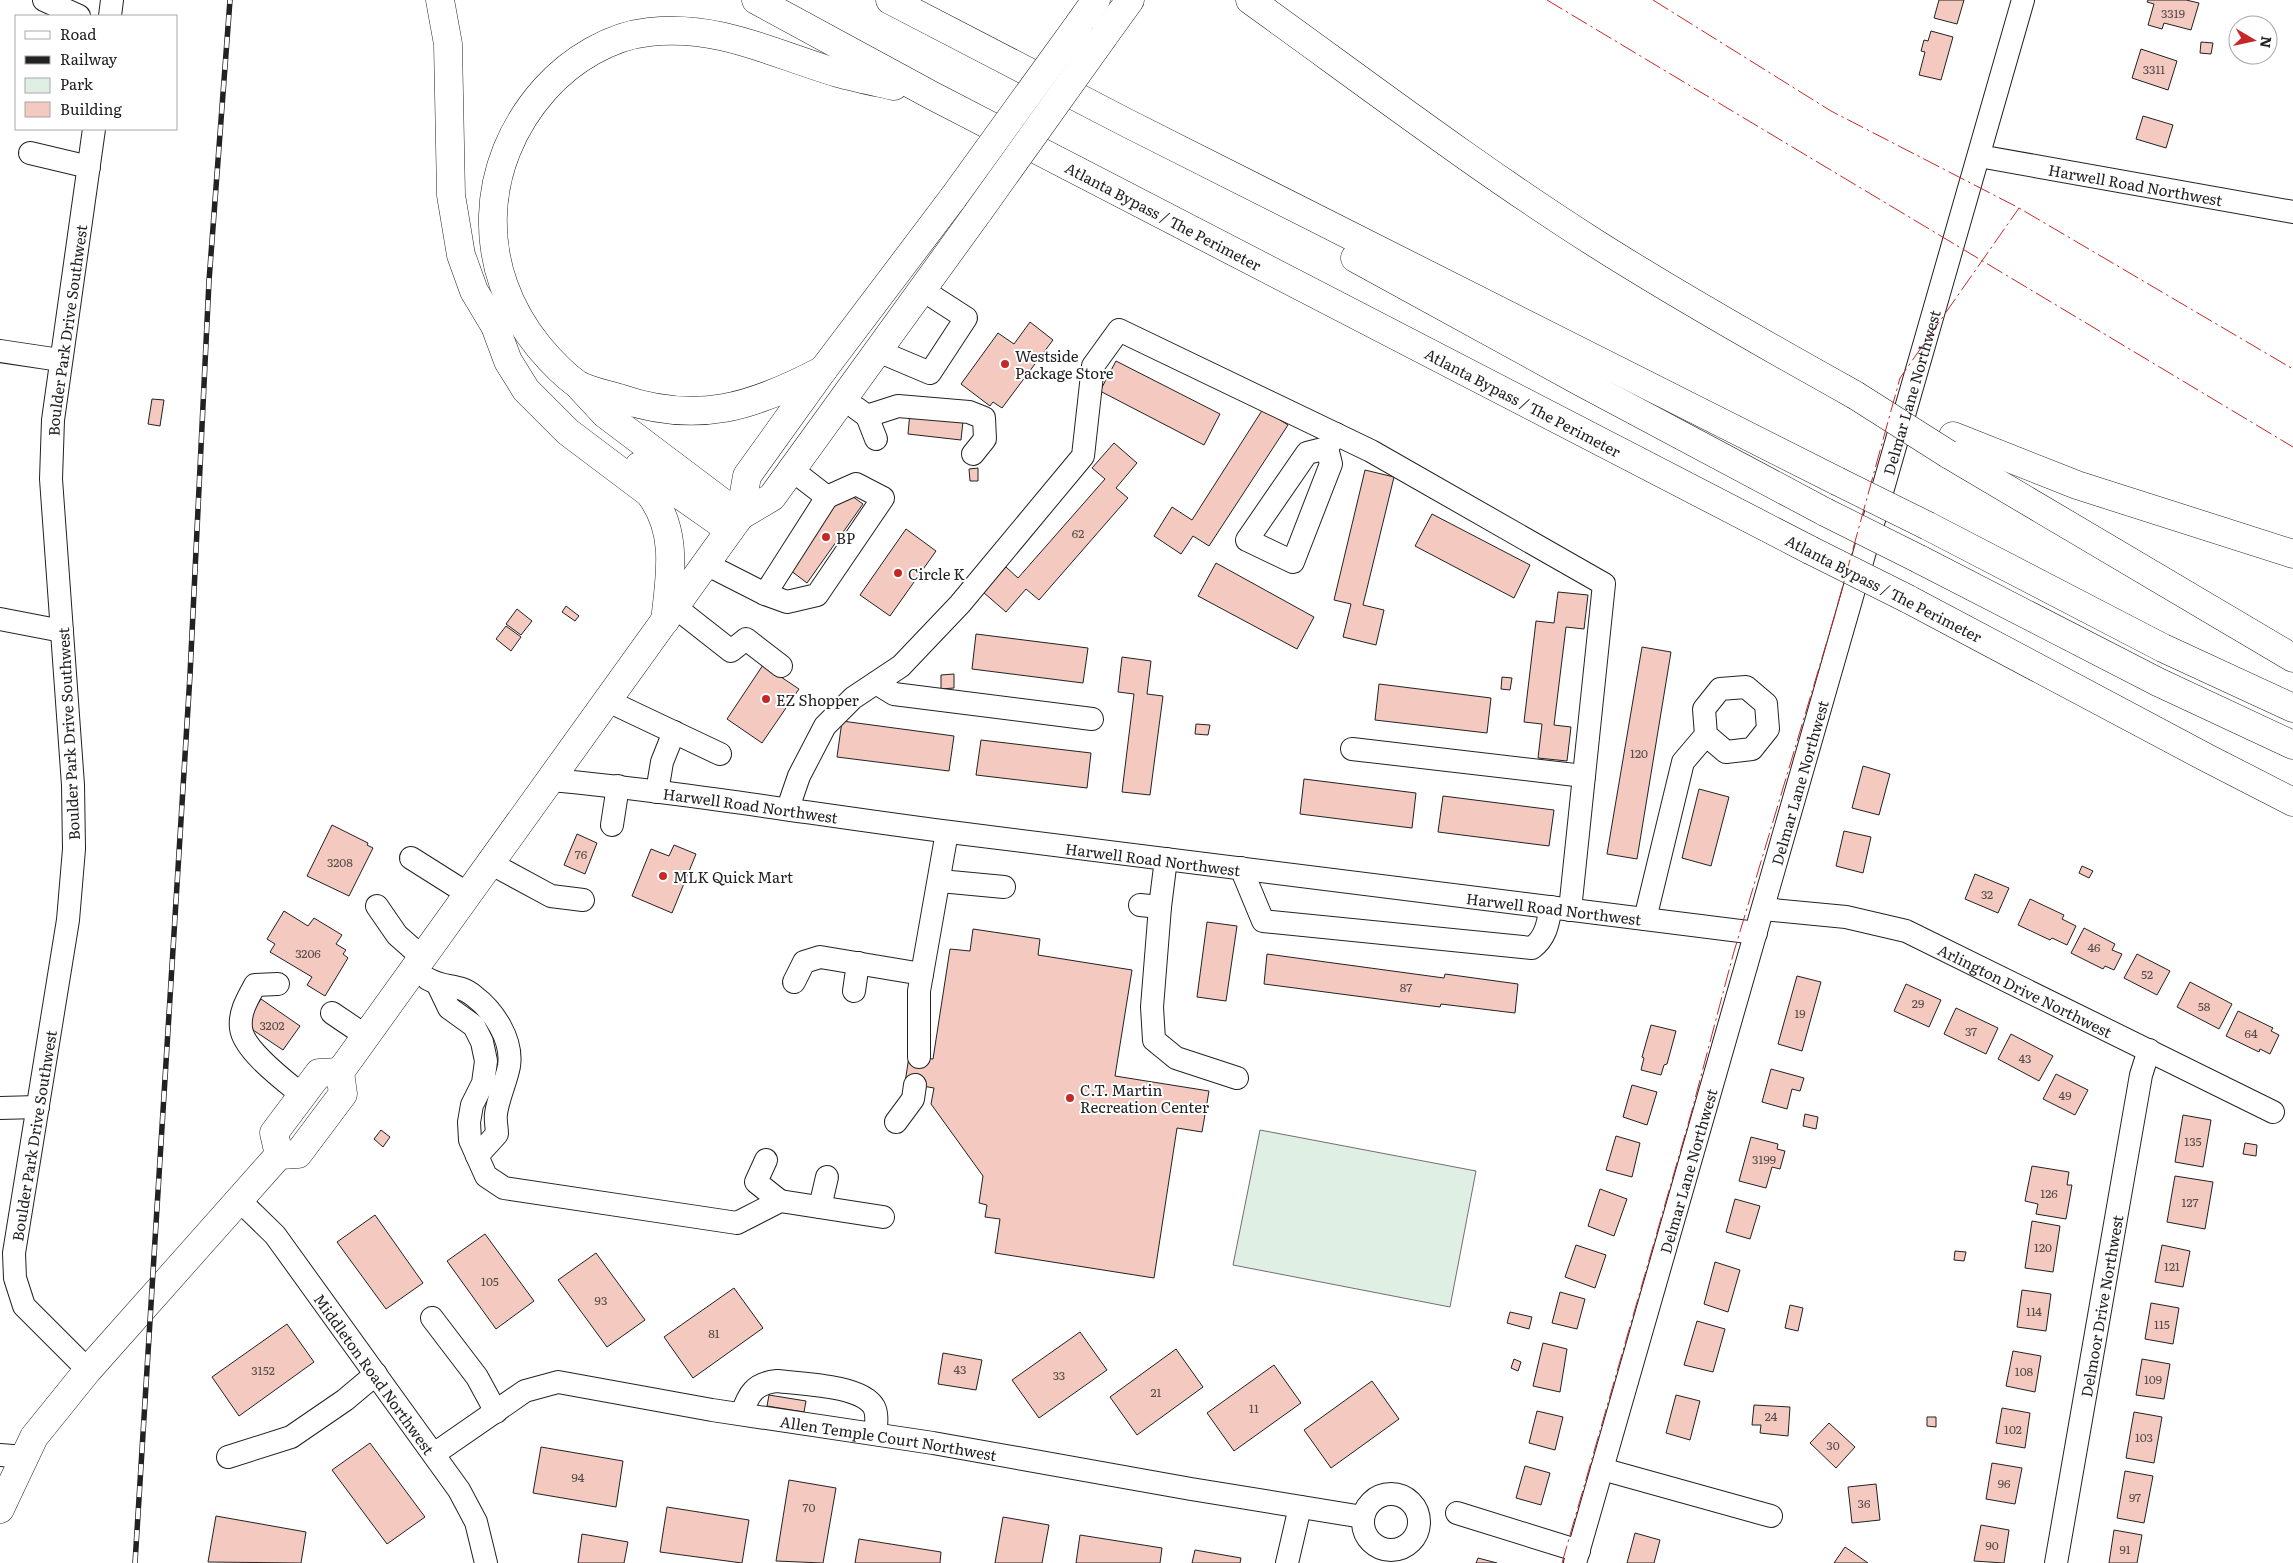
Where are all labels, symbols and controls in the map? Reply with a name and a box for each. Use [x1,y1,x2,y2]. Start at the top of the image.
house number: 3319 [2161,4,2185,22]
legend [15,15,178,130]
north arrow [2228,15,2278,65]
text: Road [60,22,96,45]
text: N [2256,35,2278,50]
text: Railway [60,47,118,70]
house number: 3311 [2143,60,2165,78]
text: Park [60,72,94,95]
text: Building [60,97,122,120]
street label: Atlanta Bypass / The Perimeter [1061,155,1266,276]
street label: Harwell Road Northwest [2047,157,2224,211]
street label: Boulder Park Drive Southwest [41,223,92,436]
street label: Delmar Lane Northwest [1876,307,1945,477]
street label: Atlanta Bypass / The Perimeter [1421,341,1625,462]
place label: Westside Package Store [1015,344,1114,384]
marker: Westside Package Store [999,358,1011,370]
house number: 62 [1072,524,1084,542]
place label: BP [836,526,855,549]
street label: Atlanta Bypass / The Perimeter [1782,528,1986,648]
marker: BP [820,531,832,543]
place label: Circle K [908,562,965,585]
marker: Circle K [892,567,904,579]
street label: Boulder Park Drive Southwest [51,627,85,841]
place label: EZ Shopper [776,688,859,711]
marker: EZ Shopper [760,693,772,705]
street label: Delmar Lane Northwest [1764,697,1833,868]
house number: 120 [1630,744,1648,762]
street label: Harwell Road Northwest [662,781,839,828]
street label: Harwell Road Northwest [1064,836,1242,881]
house number: 76 [575,845,588,863]
house number: 3208 [327,853,353,871]
place label: MLK Quick Mart [673,865,793,888]
marker: MLK Quick Mart [657,870,669,882]
house number: 32 [1981,885,1993,903]
street label: Harwell Road Northwest [1465,886,1643,930]
street label: Arlington Drive Northwest [1934,937,2116,1043]
house number: 46 [2087,938,2101,956]
house number: 3206 [295,944,321,962]
house number: 52 [2141,965,2153,983]
house number: 87 [1400,978,1412,996]
house number: 29 [1912,994,1924,1012]
house number: 58 [2198,997,2211,1015]
house number: 19 [1794,1004,1806,1022]
house number: 3202 [259,1016,285,1034]
house number: 37 [1965,1022,1977,1040]
house number: 64 [2244,1024,2258,1042]
street label: Boulder Park Drive Southwest [5,1028,61,1243]
house number: 43 [2018,1049,2032,1067]
place label: C.T. Martin Recreation Center [1080,1078,1209,1118]
street label: Delmar Lane Northwest [1653,1086,1722,1256]
house number: 49 [2059,1086,2071,1104]
marker: C.T. Martin Recreation Center [1064,1092,1076,1104]
house number: 135 [2184,1132,2202,1150]
house number: 3199 [1752,1150,1776,1168]
house number: 126 [2040,1184,2058,1202]
house number: 127 [2182,1193,2198,1211]
street label: Delmoor Drive Northwest [2074,1213,2128,1399]
house number: 120 [2034,1238,2052,1256]
house number: 121 [2164,1257,2180,1275]
house number: 105 [481,1272,499,1290]
street label: Middleton Road Northwest [309,1288,441,1459]
house number: 93 [595,1291,607,1309]
house number: 114 [2026,1302,2042,1320]
house number: 115 [2154,1315,2170,1333]
house number: 81 [708,1324,720,1342]
house number: 43 [953,1360,967,1378]
house number: 3152 [251,1361,275,1379]
house number: 108 [2015,1362,2034,1380]
house number: 33 [1053,1366,1065,1384]
house number: 109 [2144,1370,2162,1388]
house number: 21 [1151,1383,1162,1401]
house number: 11 [1249,1399,1259,1417]
house number: 24 [1765,1407,1778,1425]
street label: Allen Temple Court Northwest [779,1409,999,1466]
house number: 102 [2004,1420,2022,1438]
house number: 103 [2135,1428,2153,1446]
house number: 30 [1826,1436,1840,1454]
house number: 94 [572,1468,585,1486]
house number: 96 [1998,1474,2011,1492]
house number: 97 [2129,1488,2141,1506]
house number: 36 [1858,1494,1871,1512]
house number: 70 [802,1498,816,1516]
house number: 90 [1985,1536,1999,1554]
house number: 91 [2119,1540,2131,1558]

